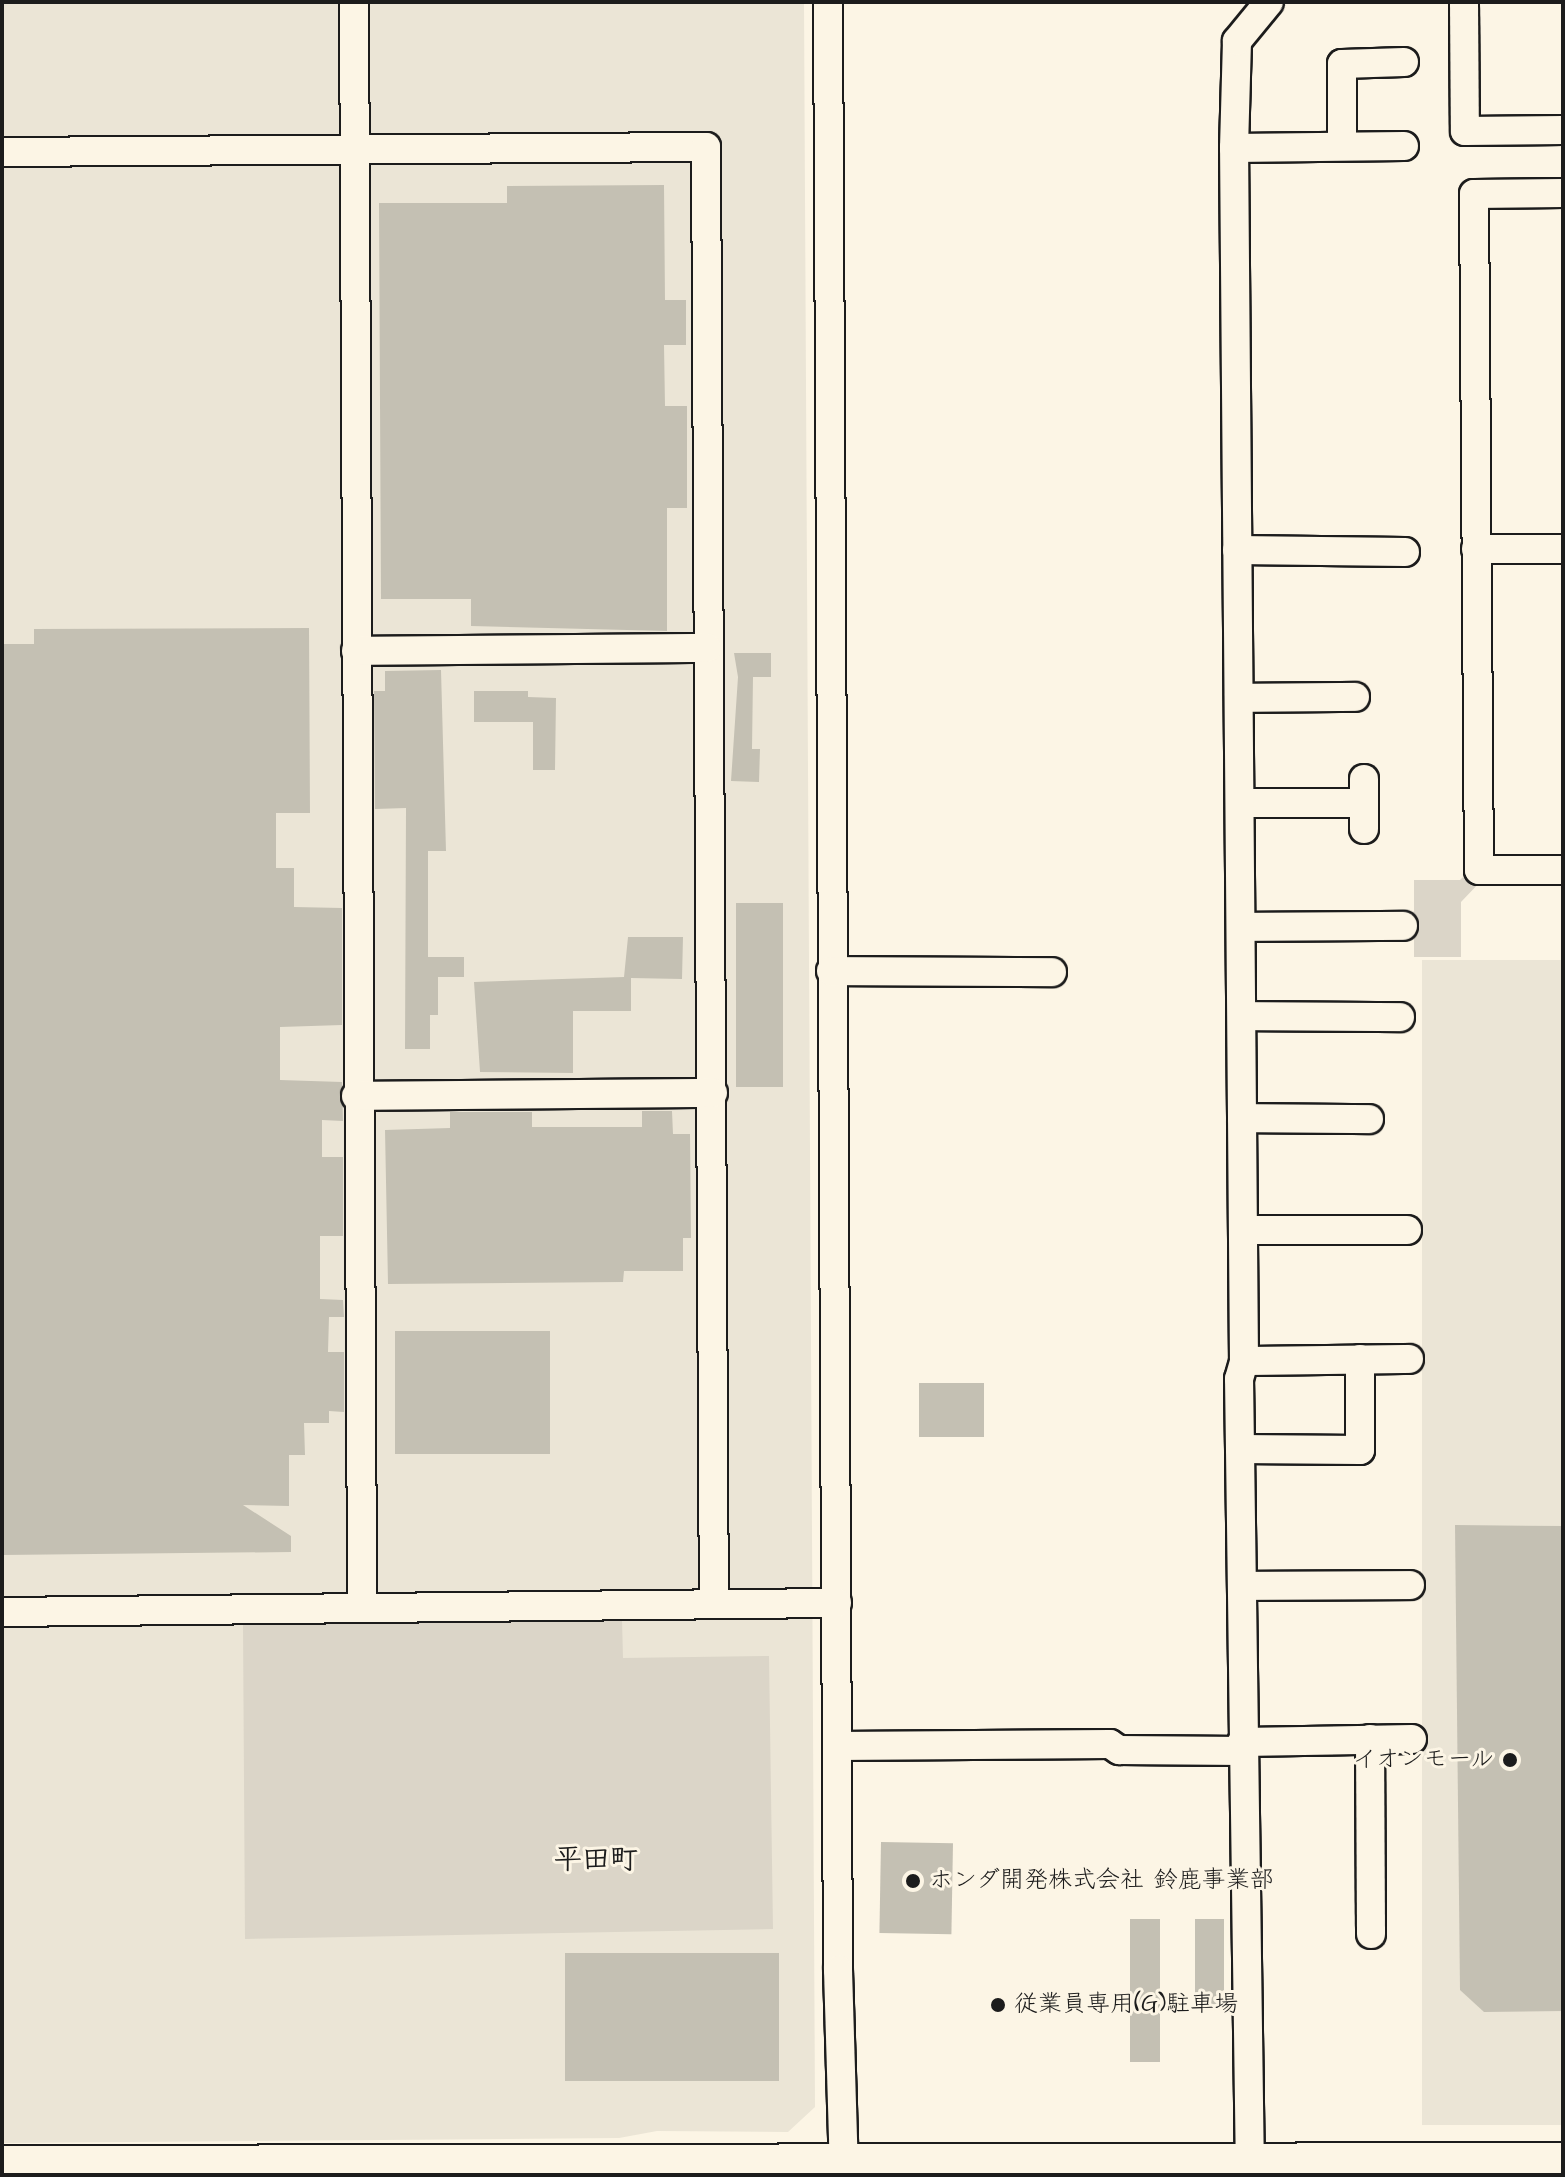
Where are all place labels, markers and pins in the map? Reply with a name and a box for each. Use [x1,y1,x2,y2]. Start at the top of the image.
place label: イオンモール [1350,1746,1494,1774]
marker: イオンモール [1501,1751,1519,1769]
place label: ホンダ開発株式会社 鈴鹿事業部 [929,1867,1275,1895]
marker: ホンダ開発株式会社 鈴鹿事業部 [904,1872,922,1890]
place label: 従業員専用(G)駐車場 [1014,1991,1238,2019]
marker: 従業員専用(G)駐車場 [989,1996,1007,2014]

